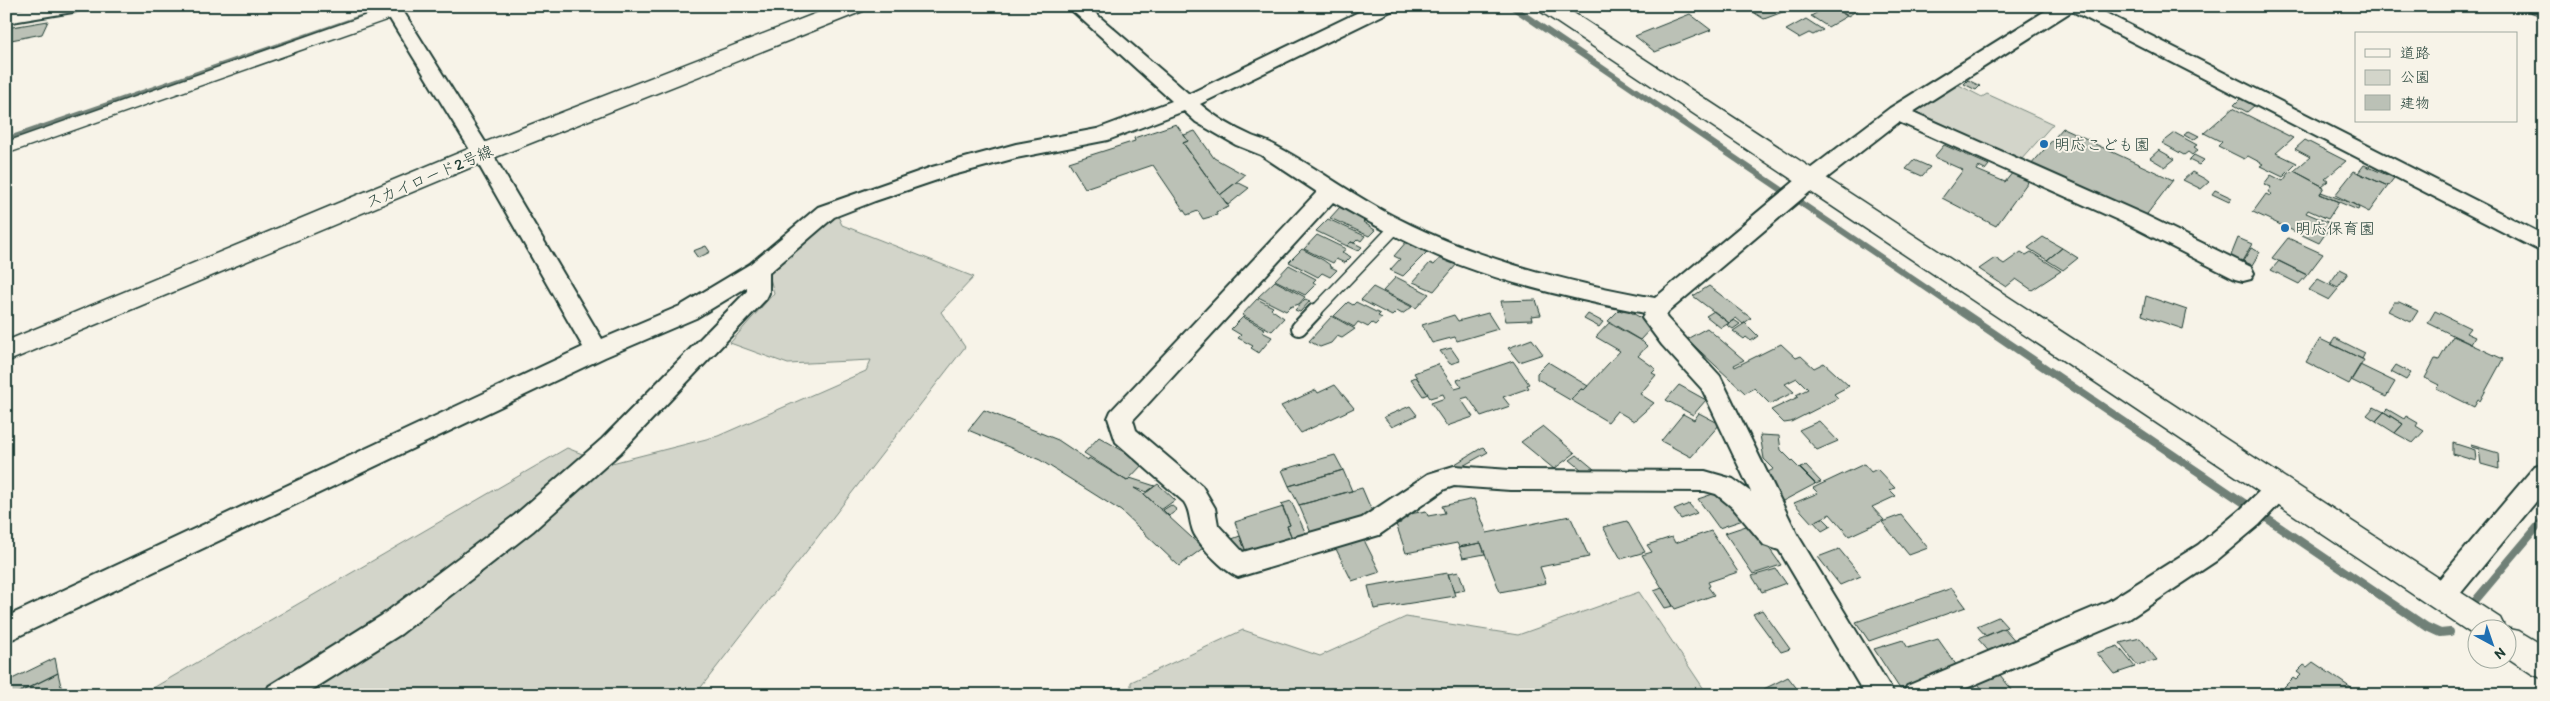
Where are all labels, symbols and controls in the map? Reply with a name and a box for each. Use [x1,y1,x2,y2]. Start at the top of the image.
legend [2355,32,2518,122]
text: 道路 [2400,44,2430,62]
text: 公園 [2400,68,2430,86]
text: 建物 [2400,94,2430,112]
place label: 明応こども園 [2054,135,2150,154]
marker: 明応こども園 [2038,138,2050,150]
street label: スカイロード2号線 [363,141,496,212]
place label: 明応保育園 [2295,219,2375,238]
marker: 明応保育園 [2279,222,2291,234]
north arrow [2468,618,2518,668]
text: N [2491,644,2509,663]

